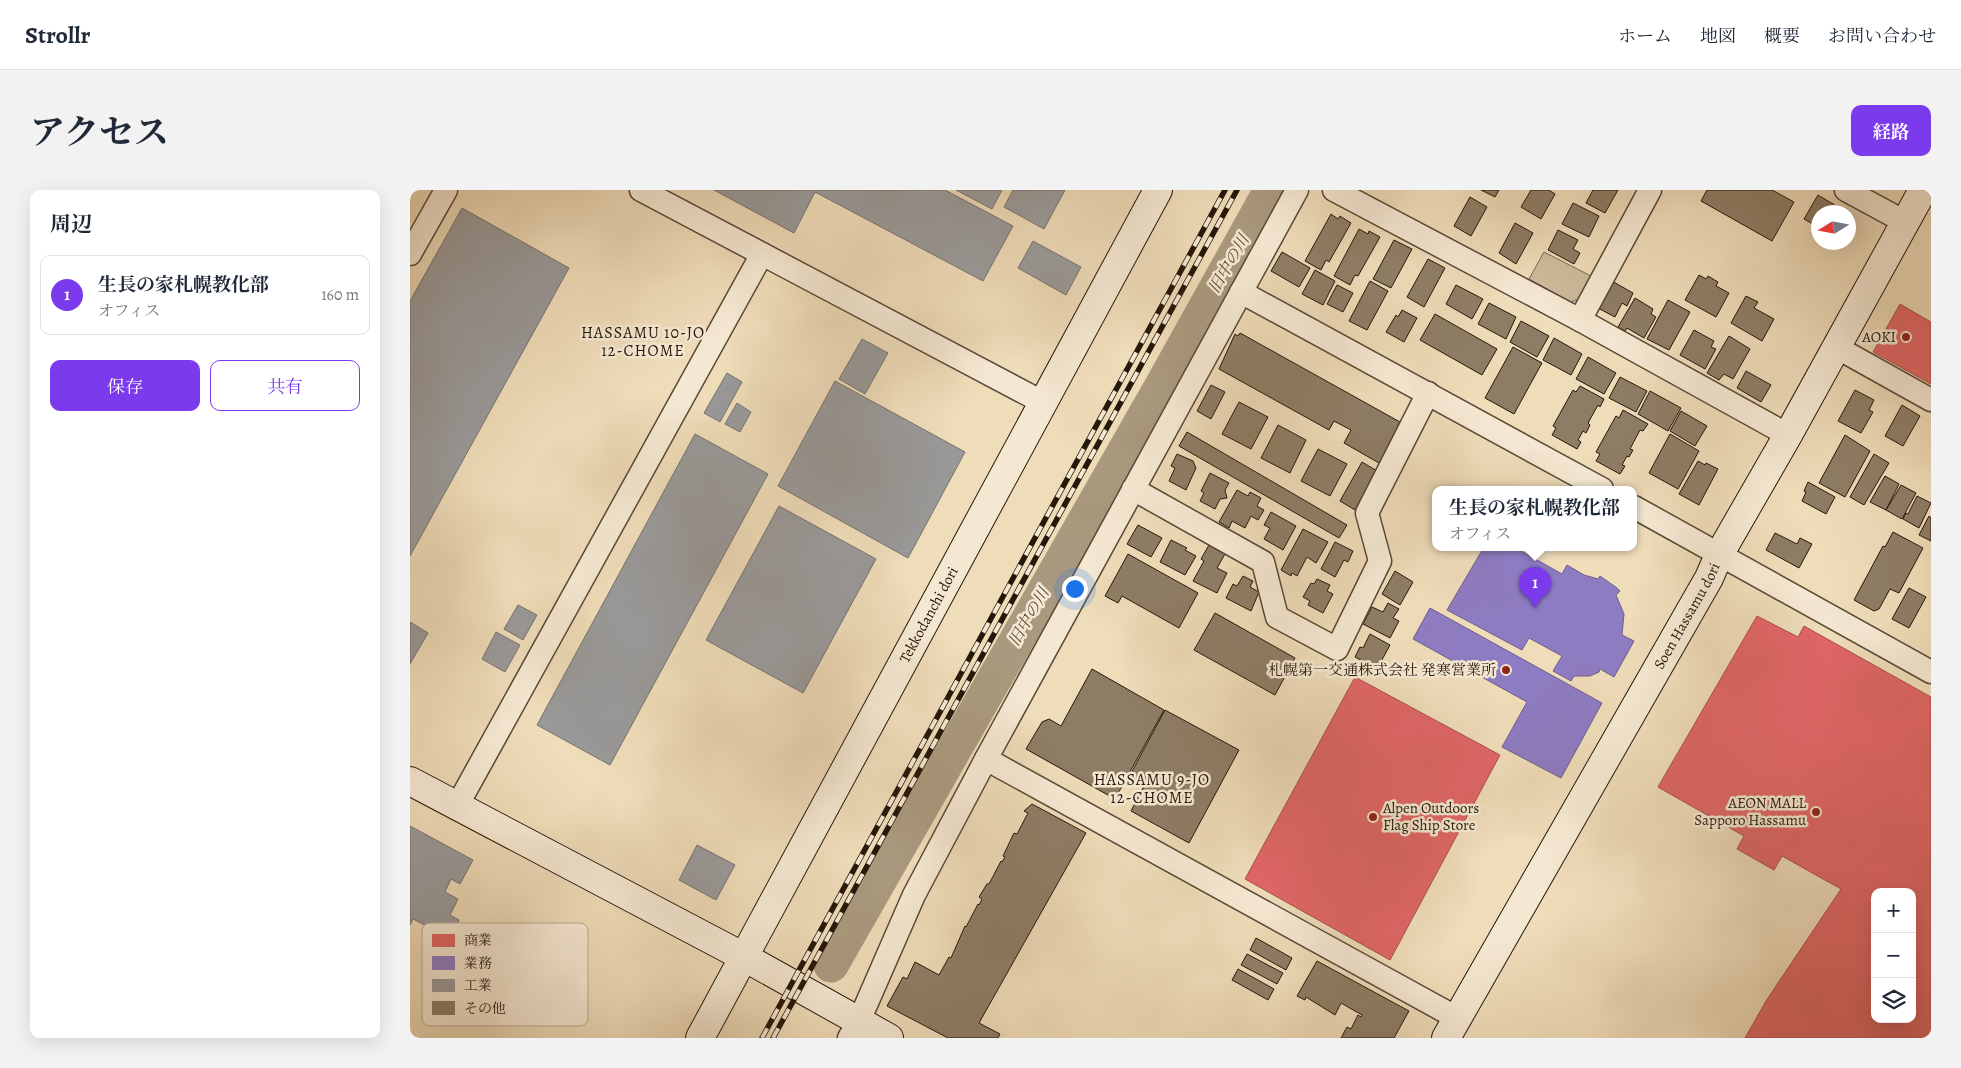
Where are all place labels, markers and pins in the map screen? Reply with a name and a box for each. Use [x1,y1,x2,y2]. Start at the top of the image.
place label: AOKI [1861,327,1896,347]
marker: AOKI [1900,331,1912,343]
pin: 1 [1519,567,1551,608]
place label: 札幌第一交通株式会社 発寒営業所 [1268,660,1496,680]
marker: 札幌第一交通株式会社 発寒営業所 [1500,664,1512,676]
place label: AEON MALL Sapporo Hassamu [1694,793,1807,830]
place label: Alpen Outdoors Flag Ship Store [1382,798,1479,835]
marker: AEON MALL Sapporo Hassamu [1810,806,1822,818]
marker: Alpen Outdoors Flag Ship Store [1367,811,1379,823]

